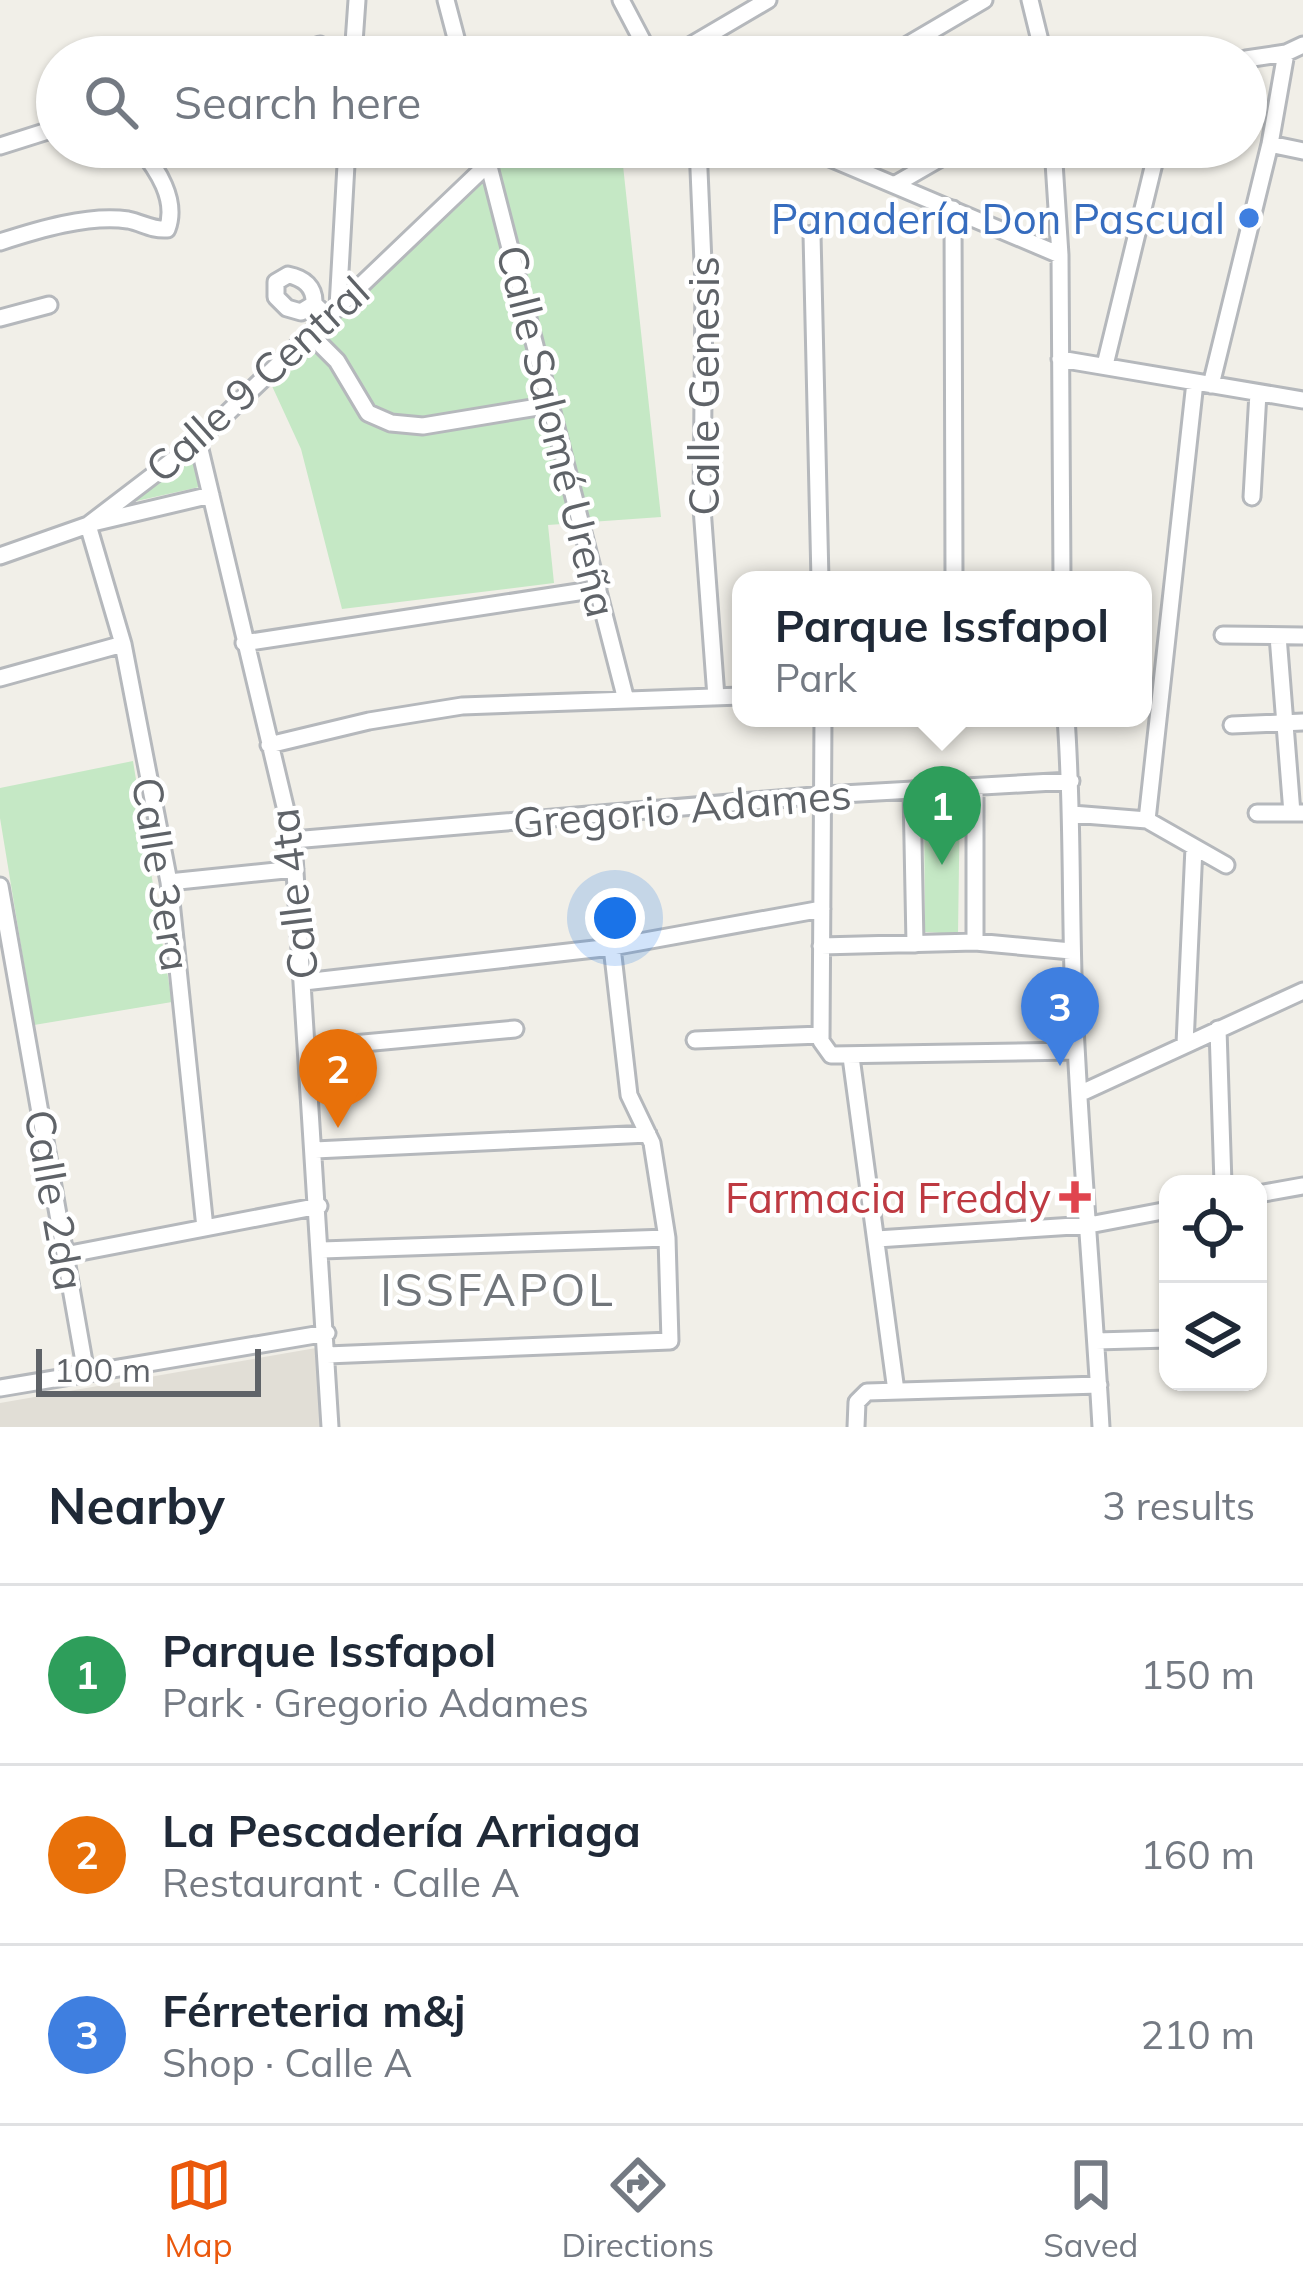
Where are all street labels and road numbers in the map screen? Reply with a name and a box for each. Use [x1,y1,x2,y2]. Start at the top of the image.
street label: Calle Salomé Ureña [485,240,629,622]
street label: Calle Genesis [677,256,730,516]
street label: Calle 9 Central [134,265,380,493]
street label: Gregorio Adames [511,767,853,849]
street label: Calle 3era [121,773,203,975]
street label: Calle 4ta [256,805,330,983]
street label: Calle 2da [13,1105,97,1295]

